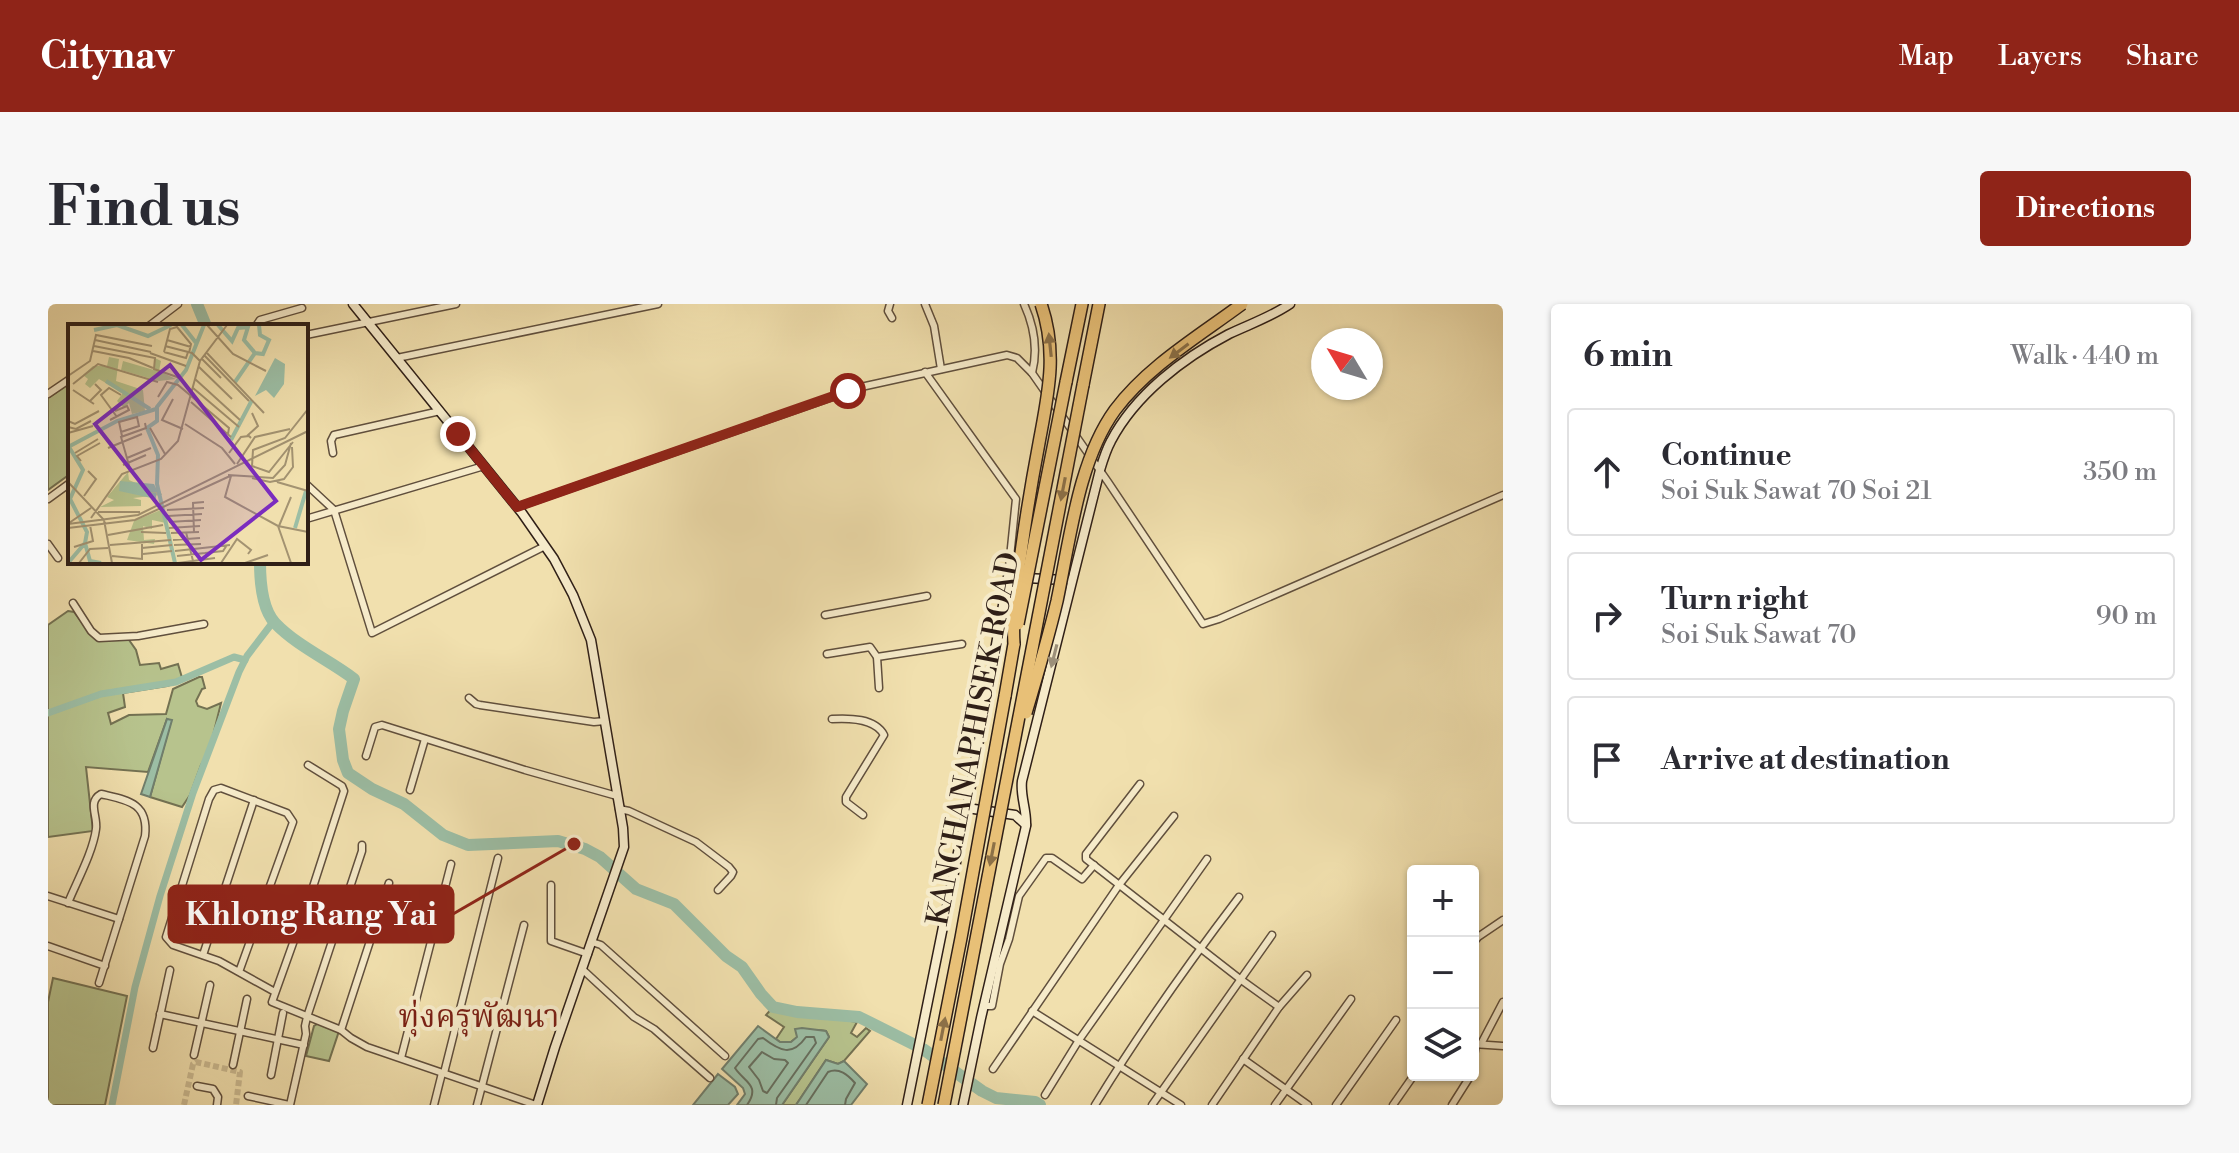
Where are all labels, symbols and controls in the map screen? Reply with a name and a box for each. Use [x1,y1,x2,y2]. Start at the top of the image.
text: Citynav [40,33,174,80]
text: Map [1899,39,1954,74]
text: Layers [1998,39,2082,74]
text: Share [2126,39,2199,74]
button: Directions [1980,171,2191,246]
text: Find us [48,173,241,243]
inset map [68,324,308,564]
north arrow [1311,328,1383,400]
one-way arrow [1043,333,1056,358]
text: 6 min [1583,335,1673,377]
text: Walk · 440 m [2011,340,2159,372]
one-way arrow [1169,342,1189,358]
route start [830,373,866,409]
route end [440,416,476,452]
text: Continue [1661,437,1792,475]
icon: ahead [1585,450,1629,494]
text: 350 m [2083,456,2157,488]
text: Soi Suk Sawat 70 Soi 21 [1661,475,1932,507]
one-way arrow [1056,477,1068,502]
street label: KANCHANAPHISEK ROAD [919,549,1029,929]
text: Turn right [1661,581,1808,619]
icon: right [1585,594,1629,638]
text: 90 m [2096,600,2157,632]
text: Soi Suk Sawat 70 [1661,619,1857,651]
one-way arrow [1047,643,1059,668]
icon: arrive [1585,738,1629,782]
text: Arrive at destination [1661,741,1950,779]
one-way arrow [986,842,998,867]
map controls [1407,865,1479,1081]
button: + [1407,865,1479,937]
callout: Khlong Rang Yai [169,886,453,942]
text: Khlong Rang Yai [185,895,437,935]
button: − [1407,937,1479,1009]
district label: ทุ่งครุพัฒนา [399,997,559,1037]
button: layers [1407,1009,1479,1081]
one-way arrow [938,1016,950,1041]

